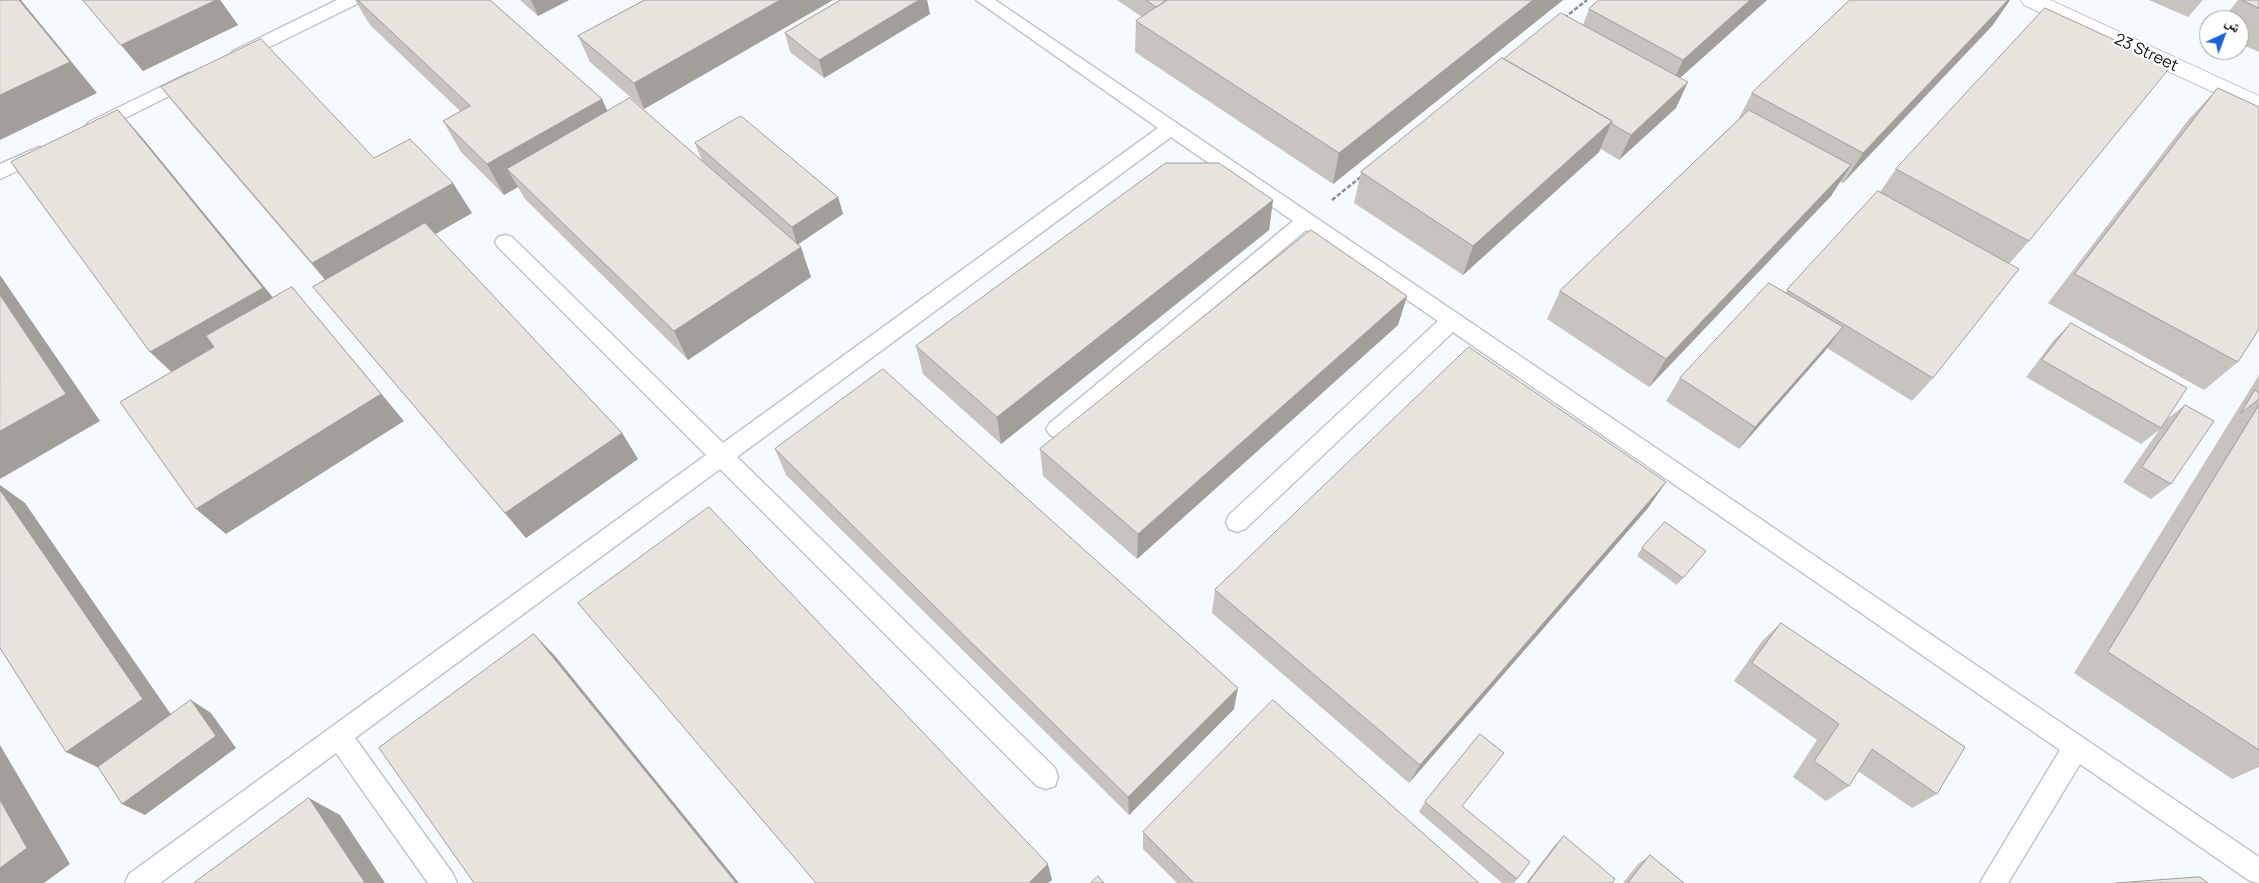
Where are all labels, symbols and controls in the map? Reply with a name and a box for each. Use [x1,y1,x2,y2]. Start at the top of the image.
north arrow [2199,10,2249,60]
text: ش [2222,12,2246,36]
street label: 23 Street [2111,30,2181,76]

